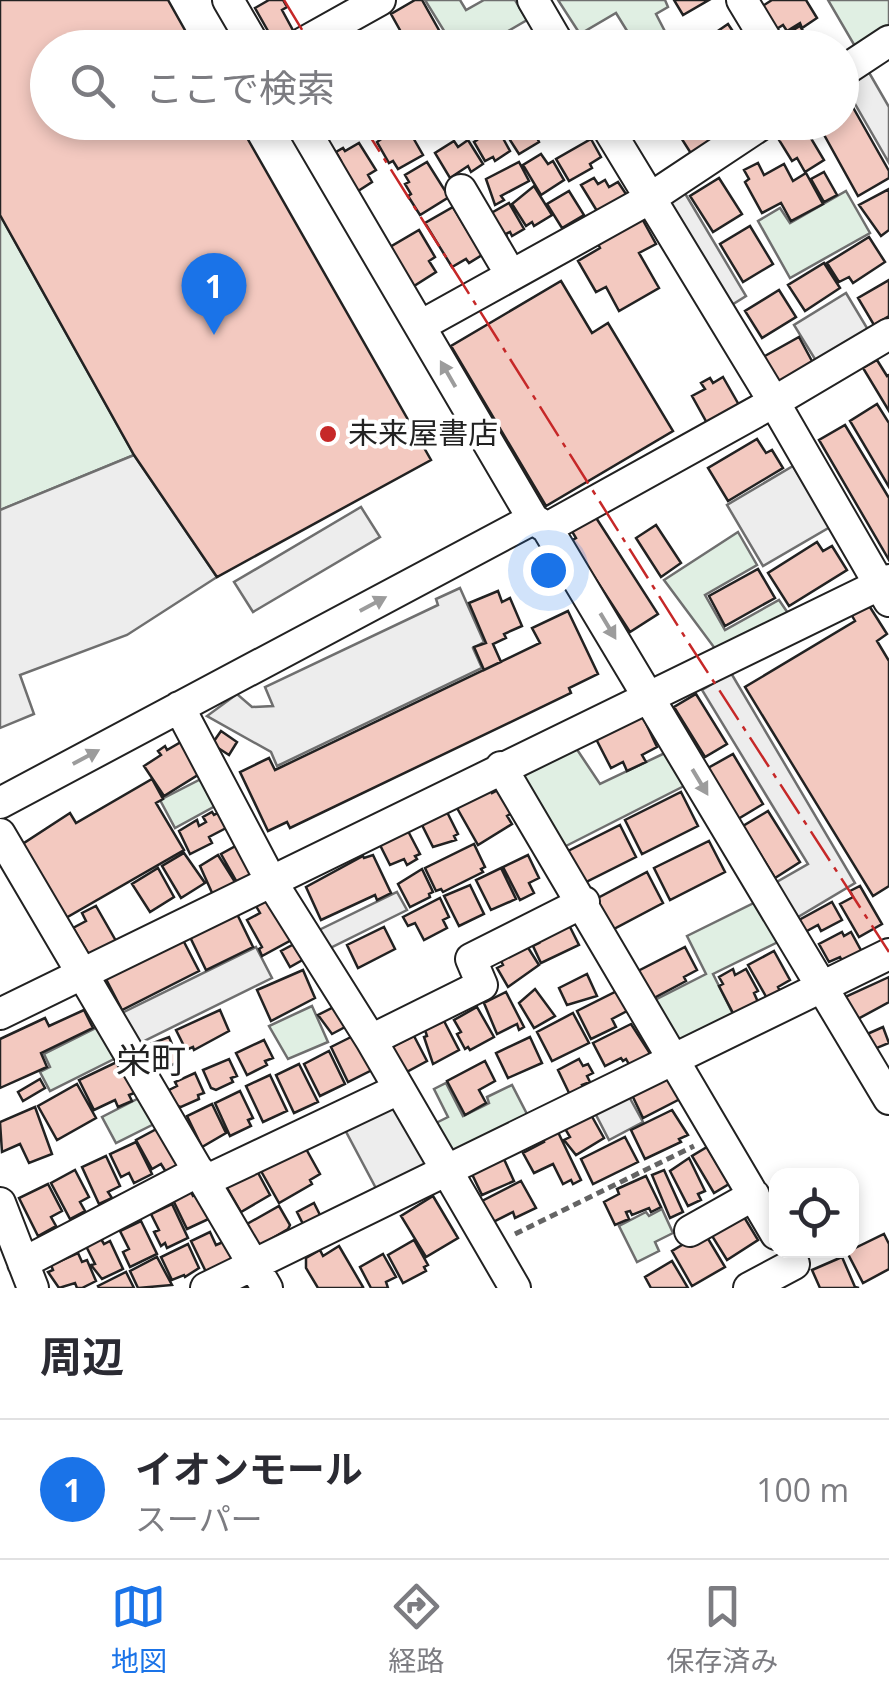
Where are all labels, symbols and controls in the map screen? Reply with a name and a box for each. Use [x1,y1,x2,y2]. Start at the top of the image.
search box [30,30,859,140]
icon: search [65,58,120,113]
text: ここで検索 [145,61,335,113]
pin: 1 [182,252,246,335]
one-way arrow [440,360,457,389]
place label: 未来屋書店 [348,412,498,453]
marker: 未来屋書店 [317,423,339,445]
your location [523,545,574,596]
one-way arrow [358,596,387,613]
one-way arrow [599,612,616,640]
one-way arrow [71,749,100,766]
one-way arrow [691,768,708,796]
district label: 栄町 [116,1036,186,1083]
map controls [769,1168,859,1258]
button: locate [769,1168,859,1258]
text: 周辺 [40,1327,124,1384]
text: イオンモール [135,1442,363,1494]
text: 1 [63,1468,82,1511]
text: 100 m [756,1468,849,1511]
text: スーパー [135,1497,263,1540]
tab: 地図 [111,1579,167,1679]
tab: 経路 [388,1579,444,1679]
tab: 保存済み [666,1579,778,1679]

